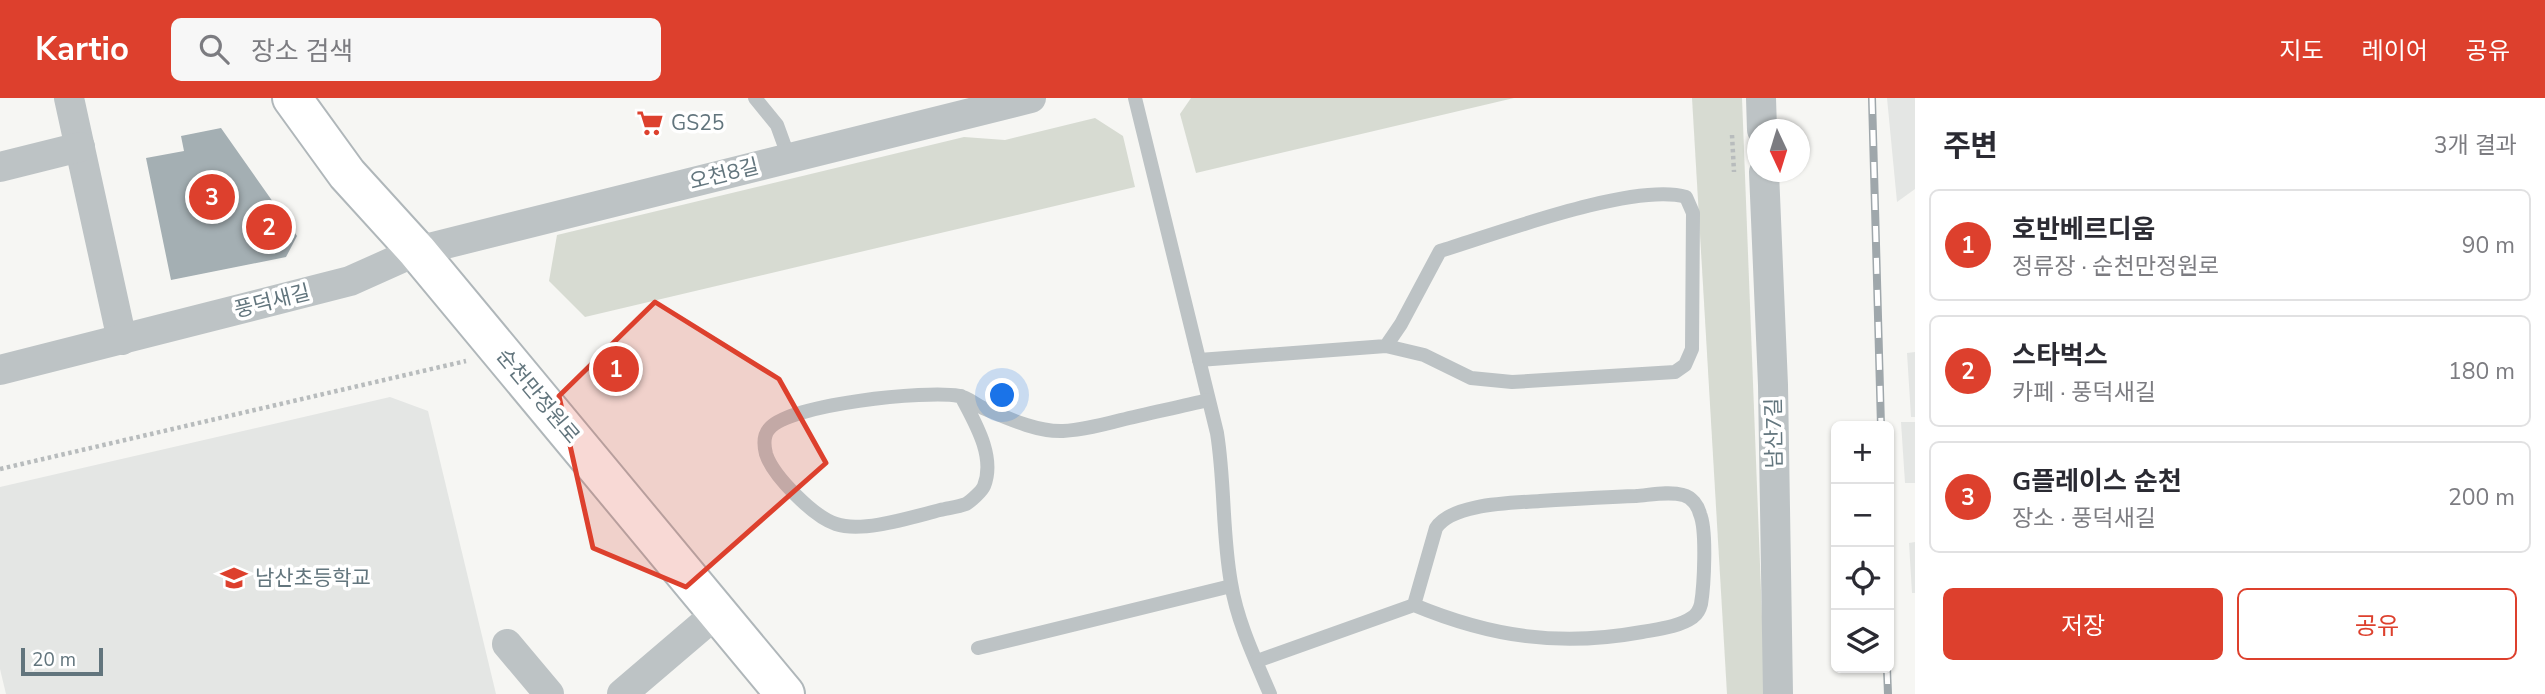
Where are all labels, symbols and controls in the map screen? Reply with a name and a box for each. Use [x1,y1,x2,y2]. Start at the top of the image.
search box [171,18,661,81]
text: Kartio [35,27,129,72]
icon: search [195,30,233,68]
text: 장소 검색 [251,34,353,69]
text: 지도 [2279,35,2324,67]
text: 레이어 [2362,35,2428,67]
text: 공유 [2466,35,2510,67]
supermarket icon: GS25 [635,108,665,138]
place label: GS25 [671,109,724,137]
north arrow [1747,119,1810,182]
text: 주변 [1943,126,1998,167]
text: 3개 결과 [2434,130,2517,161]
street label: 오천8길 [686,152,762,196]
pin: 3 [189,171,235,223]
pin: 2 [246,201,292,253]
text: 호반베르디움 [2012,212,2156,247]
text: 1 [1961,230,1975,261]
text: 90 m [2462,230,2515,261]
text: 정류장 · 순천만정원로 [2012,251,2220,282]
street label: 풍덕새길 [231,278,313,324]
text: 스타벅스 [2012,338,2108,373]
street label: 순천만정원로 [490,343,586,449]
pin: 1 [593,343,639,395]
text: 2 [1961,356,1975,387]
text: 180 m [2448,356,2515,387]
text: 카페 · 풍덕새길 [2012,377,2156,408]
your location [985,378,1019,412]
street label: 남산7길 [1759,397,1789,469]
map controls [1831,421,1894,673]
button: + [1831,421,1894,484]
text: G플레이스 순천 [2012,464,2182,499]
text: 3 [1961,482,1975,513]
text: 200 m [2448,482,2515,513]
button: − [1831,484,1894,547]
text: 장소 · 풍덕새길 [2012,503,2156,534]
button: locate [1831,547,1894,610]
school or university icon: 남산초등학교 [219,563,249,593]
place label: 남산초등학교 [255,564,371,592]
button: 저장 [1943,588,2223,660]
button: 공유 [2237,588,2517,660]
button: layers [1831,610,1894,673]
scale bar [21,645,103,677]
text: 20 m [32,647,76,673]

